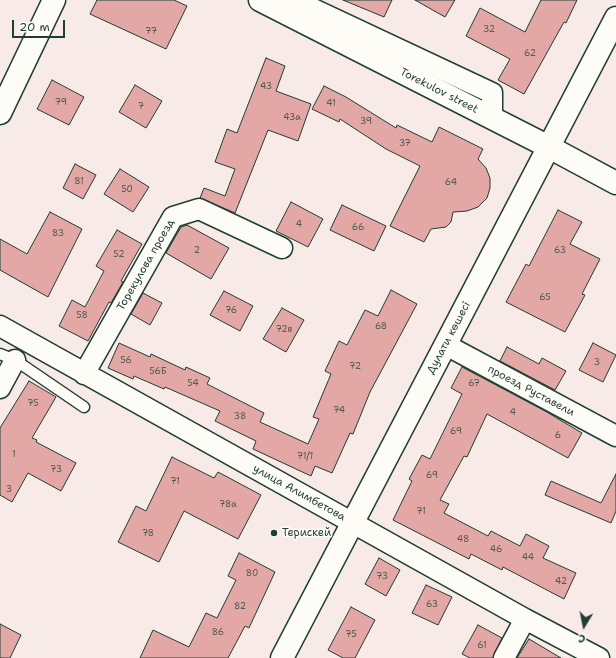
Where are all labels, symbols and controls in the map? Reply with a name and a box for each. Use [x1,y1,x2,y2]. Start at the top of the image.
scale bar [14,12,67,38]
text: 20 m [19,19,50,35]
house number: 32 [483,25,495,35]
house number: 77 [145,27,157,37]
house number: 62 [524,49,536,59]
street label: Torekulov street [398,66,480,116]
house number: 43 [260,82,272,92]
house number: 79 [55,98,67,108]
house number: 41 [326,99,336,109]
house number: 7 [138,102,144,112]
house number: 43а [283,113,301,123]
house number: 39 [360,117,372,127]
house number: 37 [399,139,411,149]
house number: 81 [74,177,84,187]
house number: 64 [445,178,457,188]
house number: 50 [121,185,133,195]
street label: Торекулова проезд [114,217,178,313]
house number: 4 [296,220,302,230]
house number: 66 [352,223,364,233]
house number: 83 [52,229,64,239]
house number: 2 [194,246,200,256]
house number: 63 [554,246,566,256]
house number: 52 [113,250,125,260]
house number: 65 [539,293,551,303]
street label: Дулати көшесі [424,300,474,376]
house number: 76 [225,306,237,316]
house number: 58 [76,311,88,321]
house number: 68 [375,322,387,332]
house number: 72в [276,325,292,335]
house number: 56 [120,356,132,366]
house number: 3 [594,358,600,368]
house number: 72 [349,362,361,372]
street label: проезд Руставели [485,363,577,419]
house number: 56Б [149,367,167,377]
house number: 54 [187,379,199,389]
house number: 67 [468,379,480,389]
house number: 75 [27,399,39,409]
house number: 74 [333,406,345,416]
house number: 4 [510,408,516,418]
house number: 38 [234,412,246,422]
house number: 69 [450,427,462,437]
house number: 6 [555,431,561,441]
house number: 1 [12,450,16,460]
house number: 71/1 [297,452,313,462]
street label: улица Алимбетова [250,462,348,524]
house number: 73 [50,465,62,475]
house number: 69 [426,471,438,481]
house number: 71 [170,477,180,487]
house number: 3 [6,485,12,495]
house number: 78а [219,500,237,510]
house number: 71 [416,507,426,517]
place label: Терискей [282,526,331,540]
marker: Терискей [269,528,279,538]
house number: 78 [142,529,154,539]
house number: 48 [457,535,469,545]
house number: 46 [490,545,502,555]
house number: 44 [522,553,534,563]
house number: 80 [246,569,258,579]
house number: 73 [376,572,388,582]
house number: 42 [555,577,567,587]
house number: 63 [426,600,438,610]
house number: 82 [234,602,246,612]
north arrow [564,606,604,646]
house number: 86 [212,628,224,638]
house number: 75 [345,630,357,640]
text: С [577,630,586,646]
house number: 61 [477,641,487,651]

